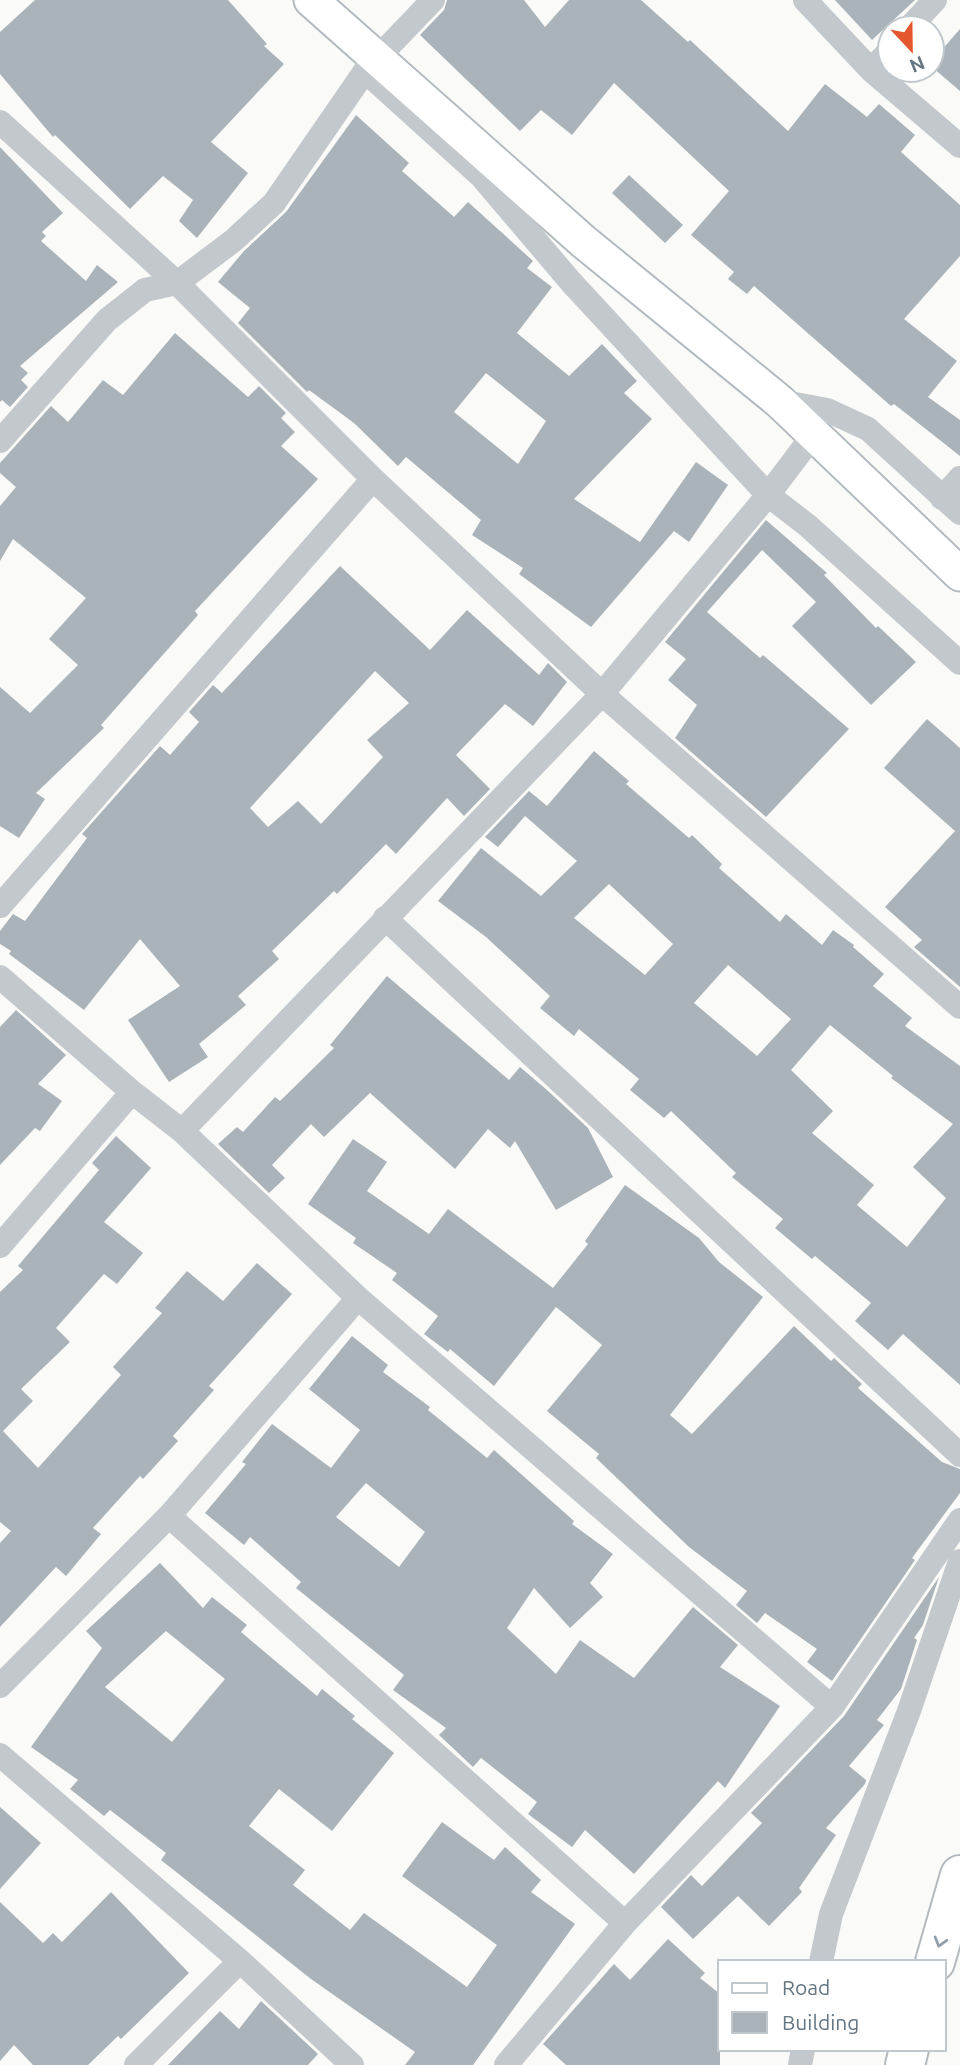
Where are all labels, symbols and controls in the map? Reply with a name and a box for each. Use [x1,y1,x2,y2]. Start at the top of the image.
north arrow [876,14,946,84]
text: N [907,52,928,78]
one-way arrow [934,1936,949,1948]
legend [718,1960,946,2051]
text: Road [782,1975,830,1999]
text: Building [782,2010,859,2034]

